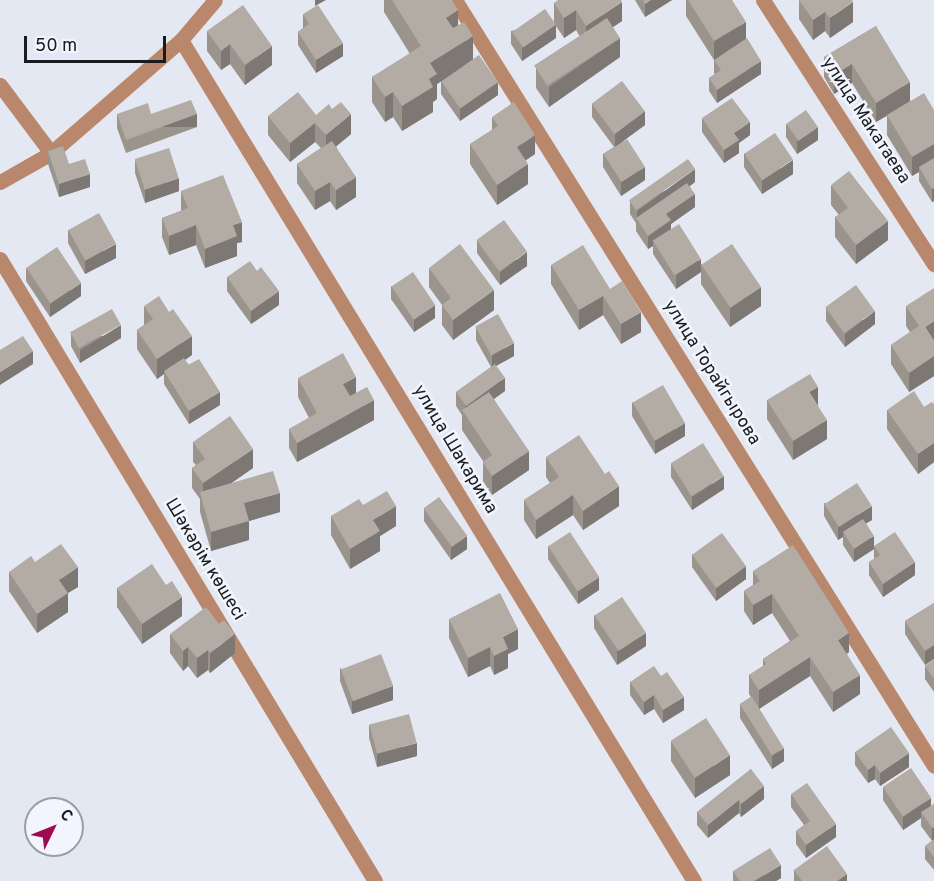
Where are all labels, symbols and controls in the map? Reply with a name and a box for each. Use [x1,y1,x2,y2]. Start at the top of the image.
scale bar [27,24,170,62]
text: 50 m [35,35,77,58]
street label: улица Макатаева [816,54,914,188]
street label: улица Торайгырова [657,296,765,450]
street label: улица Шакарима [407,382,501,518]
street label: Шәкәрім көшесі [159,495,249,625]
north arrow [24,797,84,857]
text: С [55,806,76,827]

